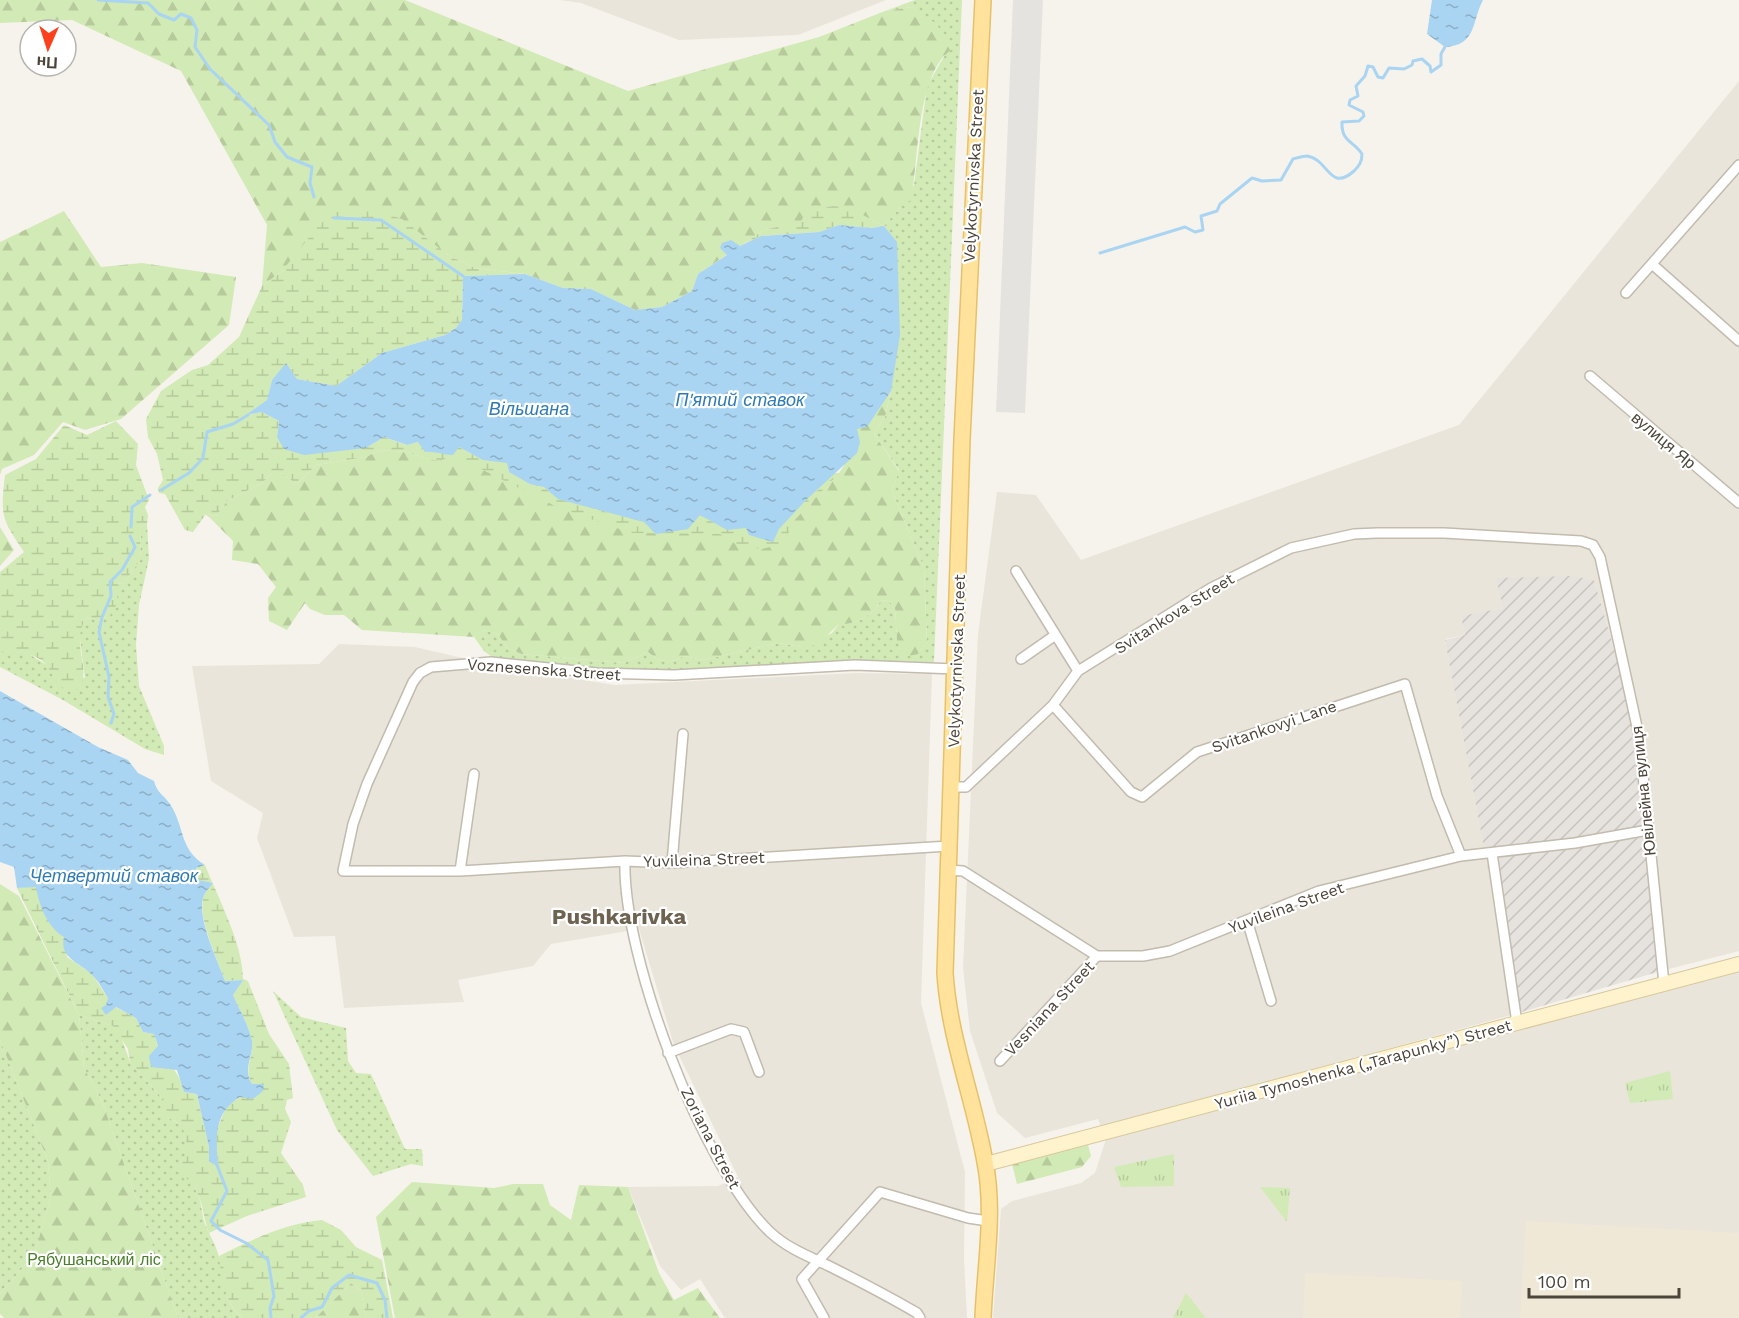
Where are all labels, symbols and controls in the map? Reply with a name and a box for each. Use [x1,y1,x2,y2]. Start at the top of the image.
north arrow [18,18,78,78]
text: Пн [36,52,58,73]
street label: Velykotyrnivska Street [959,89,988,263]
water label: П'ятий ставок [675,389,806,410]
water label: Вільшана [489,398,569,419]
street label: вулиця Яр [1628,408,1700,473]
street label: Svitankova Street [1111,569,1238,658]
street label: Velykotyrnivska Street [944,574,969,748]
street label: Voznesenska Street [466,655,622,684]
street label: Svitankovyi Lane [1209,696,1339,757]
street label: Ювілейна вулиця [1627,725,1660,857]
street label: Yuvileina Street [643,848,765,871]
water label: Четвертий ставок [30,865,200,886]
street label: Yuvileina Street [1226,878,1347,937]
district label: Pushkarivka [552,904,687,929]
street label: Vesniana Street [1001,957,1098,1060]
street label: Yuriia Tymoshenka („Tarapunky”) Street [1213,1016,1514,1113]
street label: Zoriana Street [677,1084,744,1192]
park label: Рябушанський ліс [27,1250,161,1269]
scale bar [1529,1261,1679,1299]
text: 100 m [1538,1271,1591,1292]

